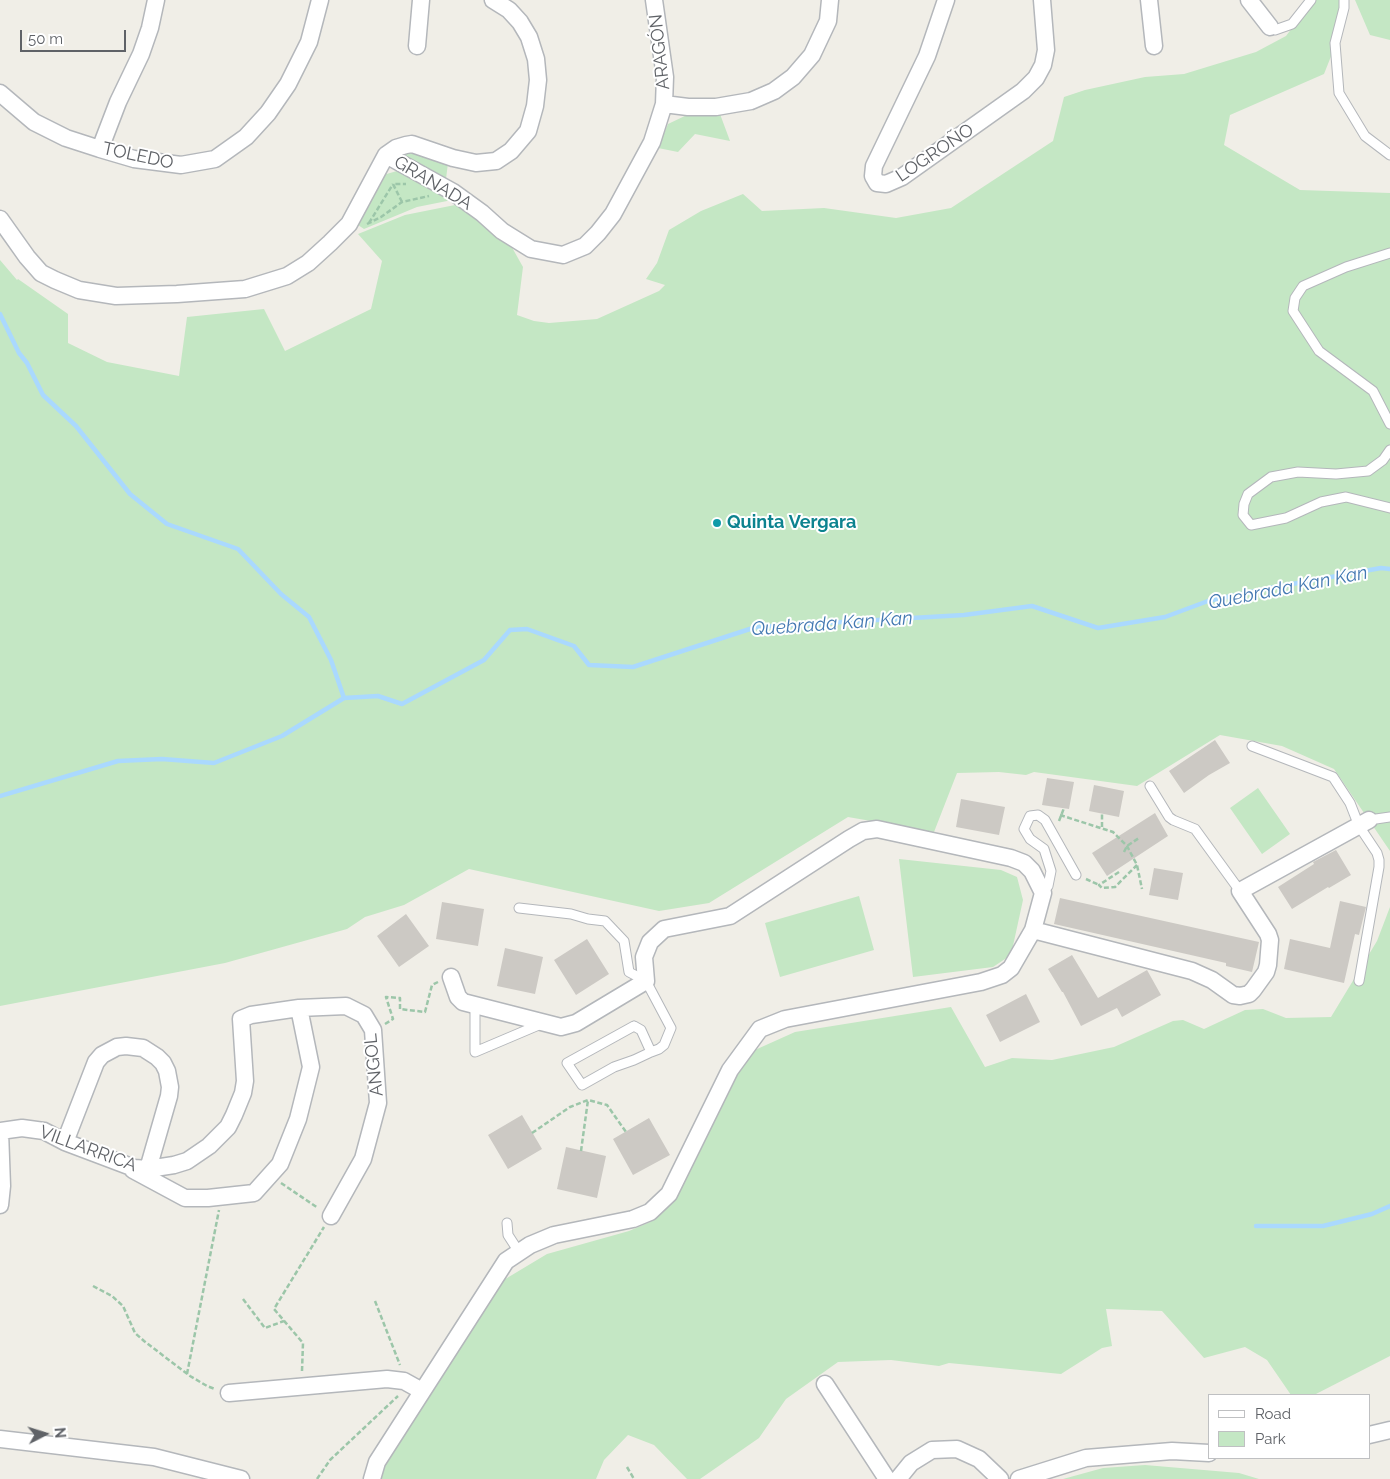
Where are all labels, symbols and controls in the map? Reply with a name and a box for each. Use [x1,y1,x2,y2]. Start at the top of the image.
street label: ARAGÓN [645,13,675,91]
scale bar [22,20,129,52]
text: 50 m [28,30,63,48]
street label: LOGROÑO [892,119,978,187]
street label: TOLEDO [101,138,175,174]
street label: GRANADA [390,151,476,215]
place label: Quinta Vergara [727,512,856,534]
marker: Quinta Vergara [711,517,723,529]
water label: Quebrada Kan Kan [1206,561,1370,615]
water label: Quebrada Kan Kan [750,607,914,641]
street label: ANGOL [360,1033,388,1097]
street label: VILLARRICA [36,1121,140,1177]
legend [1208,1394,1370,1459]
text: Road [1255,1405,1291,1423]
north arrow [20,1409,70,1459]
text: N [52,1427,68,1439]
text: Park [1255,1430,1286,1448]

